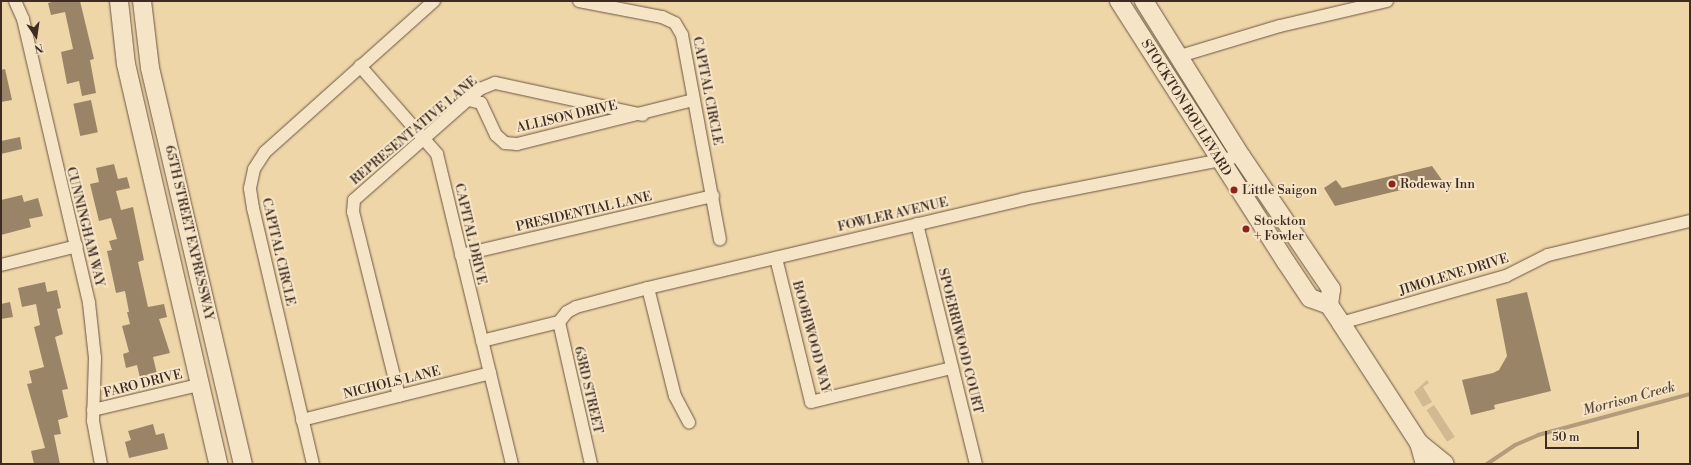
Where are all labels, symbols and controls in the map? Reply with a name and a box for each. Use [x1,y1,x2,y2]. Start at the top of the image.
north arrow [16,16,56,56]
street label: CAPITAL CIRCLE [689,35,725,147]
street label: STOCKTON BOULEVARD [1137,37,1235,179]
text: N [33,40,45,55]
street label: REPRESENTATIVE LANE [348,74,480,188]
street label: ALLISON DRIVE [515,98,619,136]
street label: 65TH STREET EXPRESSWAY [161,144,217,322]
street label: CUNNINGHAM WAY [63,165,107,289]
place label: Rodeway Inn [1400,176,1475,192]
marker: Rodeway Inn [1387,179,1397,189]
street label: CAPITAL DRIVE [451,182,489,286]
place label: Little Saigon [1242,182,1317,198]
marker: Little Saigon [1229,185,1239,195]
street label: PRESIDENTIAL LANE [515,189,653,235]
street label: FOWLER AVENUE [836,195,950,235]
street label: CAPITAL CIRCLE [258,197,298,307]
place label: Stockton + Fowler [1254,214,1306,245]
marker: Stockton + Fowler [1241,224,1251,234]
street label: JIMOLENE DRIVE [1397,251,1511,299]
street label: SPOERRIWOOD COURT [934,267,986,415]
street label: BOOBIWOOD WAY [789,279,833,395]
street label: 63RD STREET [570,345,606,435]
street label: NICHOLS LANE [342,363,442,403]
street label: FARO DRIVE [102,367,184,401]
water label: Morrison Creek [1581,379,1677,419]
scale bar [1547,423,1641,449]
text: 50 m [1552,430,1580,445]

